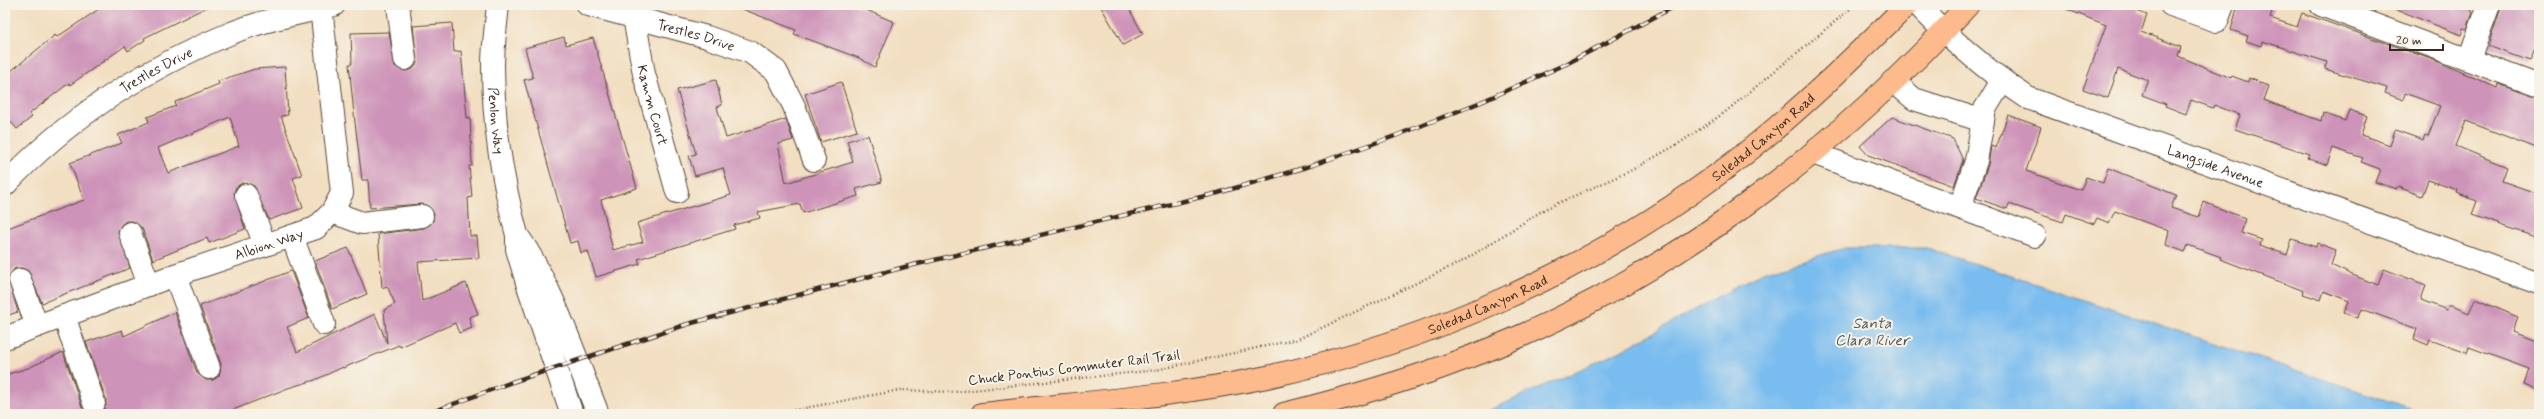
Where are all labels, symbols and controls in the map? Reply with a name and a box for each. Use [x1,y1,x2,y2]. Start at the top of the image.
street label: Trestles Drive [655,16,737,56]
scale bar [2390,26,2443,52]
text: 20 m [2396,33,2422,49]
street label: Trestles Drive [117,44,196,98]
street label: Kamm Court [633,63,672,148]
street label: Penlon Way [483,87,508,155]
street label: Soledad Canyon Road [1708,90,1819,186]
street label: Langside Avenue [2164,141,2266,193]
street label: Albion Way [232,225,306,265]
street label: Soledad Canyon Road [1425,271,1551,339]
water label: Santa Clara River [1835,314,1911,351]
street label: Chuck Pontius Commuter Rail Trail [967,346,1181,390]

